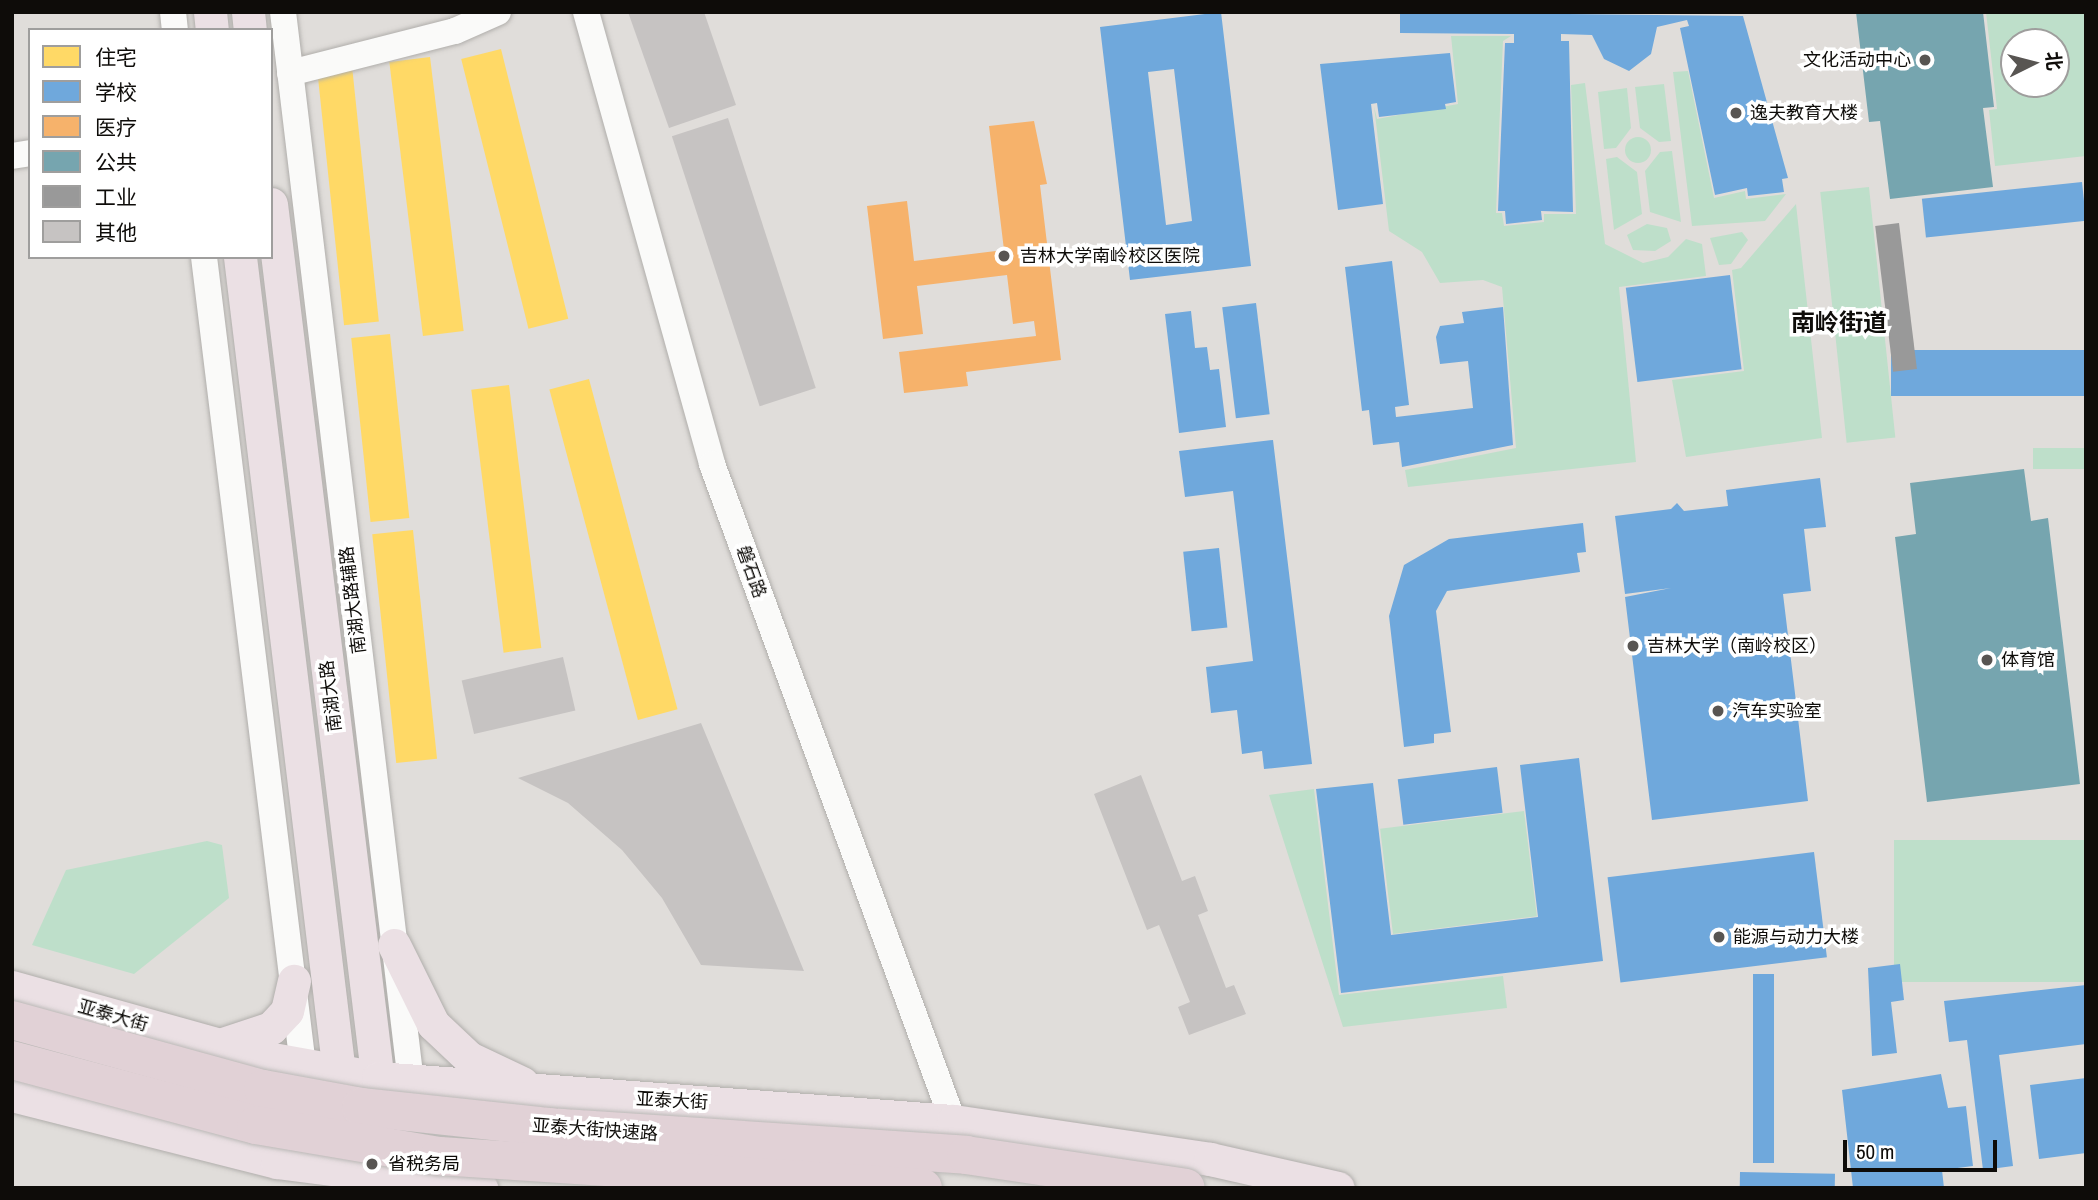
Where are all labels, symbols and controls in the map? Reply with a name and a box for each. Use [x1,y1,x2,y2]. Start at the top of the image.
legend [28,28,273,259]
north arrow [2000,28,2070,98]
text: 住宅 [95,43,137,72]
place label: 文化活动中心 [1803,49,1911,71]
text: 北 [2040,50,2068,72]
marker: 文化活动中心 [1917,52,1933,68]
text: 学校 [95,78,137,107]
place label: 逸夫教育大楼 [1750,102,1858,124]
marker: 逸夫教育大楼 [1728,105,1744,121]
text: 医疗 [95,113,137,142]
text: 公共 [95,148,137,177]
text: 工业 [95,183,137,212]
text: 其他 [95,218,137,247]
place label: 吉林大学南岭校区医院 [1020,245,1200,267]
marker: 吉林大学南岭校区医院 [994,246,1014,266]
district label: 南岭街道 [1791,309,1887,337]
street label: 磐石路 [732,543,770,601]
street label: 南湖大路辅路 [336,545,370,655]
place label: 吉林大学（南岭校区） [1647,635,1827,657]
marker: 吉林大学（南岭校区） [1625,638,1641,654]
place label: 体育馆 [2001,649,2055,671]
marker: 体育馆 [1979,652,1995,668]
street label: 南湖大路 [316,659,346,733]
place label: 汽车实验室 [1732,700,1822,722]
marker: 汽车实验室 [1710,703,1726,719]
place label: 能源与动力大楼 [1733,926,1859,948]
marker: 能源与动力大楼 [1711,929,1727,945]
street label: 亚泰大街 [75,996,151,1036]
street label: 亚泰大街 [635,1088,709,1114]
street label: 亚泰大街快速路 [531,1115,659,1145]
scale bar [1846,1126,2000,1170]
text: 50 m [1856,1137,1894,1166]
place label: 省税务局 [388,1153,460,1175]
marker: 省税务局 [362,1154,382,1174]

